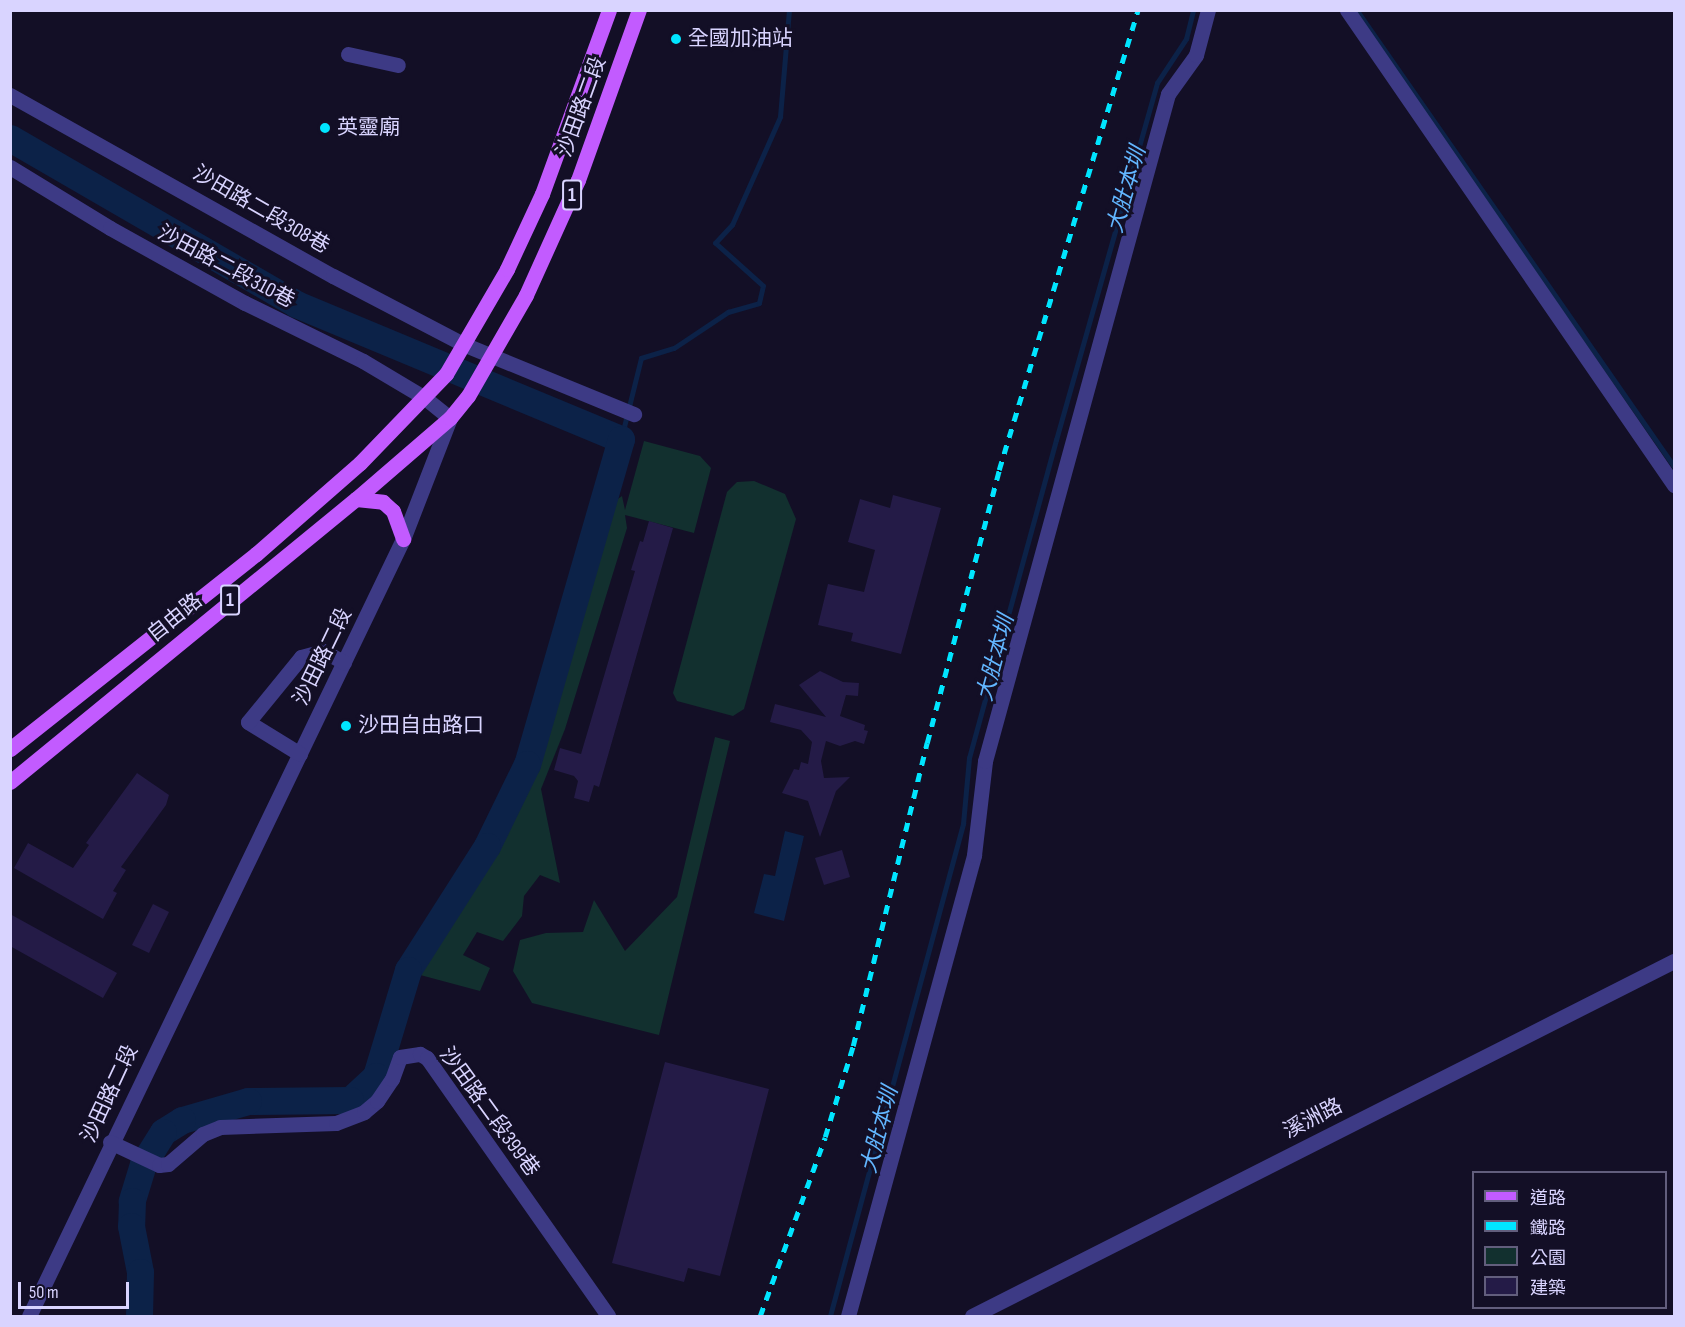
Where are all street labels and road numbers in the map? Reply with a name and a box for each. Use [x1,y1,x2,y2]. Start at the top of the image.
street label: 沙田路二段 [552,53,612,161]
street label: 沙田路二段308巷 [188,161,334,259]
road number: 1 [562,178,582,212]
street label: 沙田路二段310巷 [153,220,299,314]
road number: 1 [220,583,240,617]
street label: 自由路 [143,588,207,648]
street label: 沙田路二段 [289,604,357,710]
street label: 沙田路二段 [76,1041,144,1147]
street label: 沙田路二段399巷 [434,1043,544,1181]
street label: 溪洲路 [1279,1093,1347,1145]

